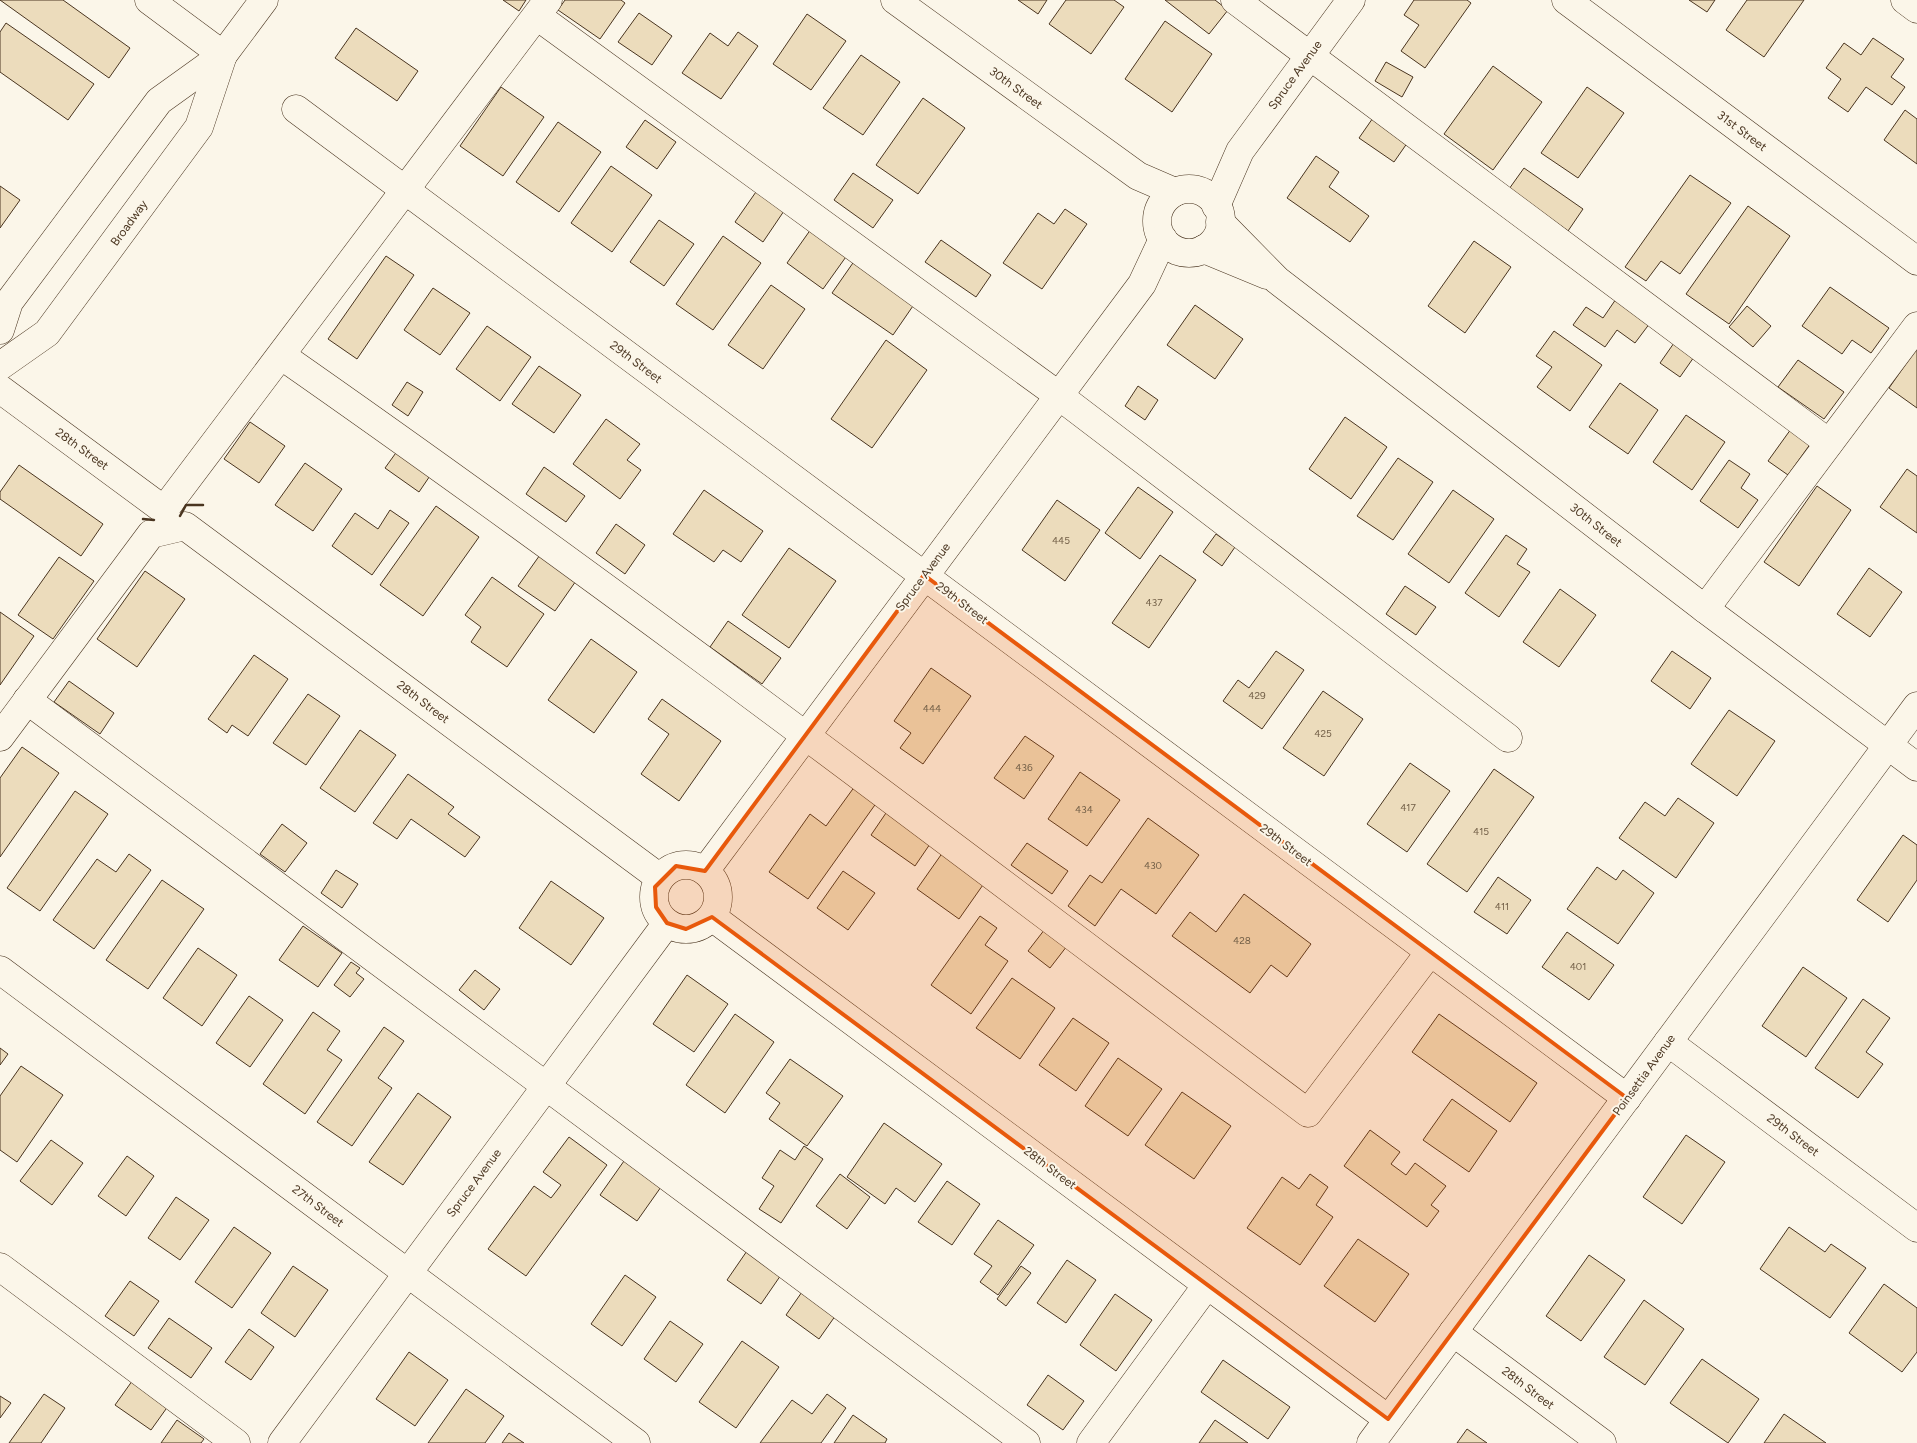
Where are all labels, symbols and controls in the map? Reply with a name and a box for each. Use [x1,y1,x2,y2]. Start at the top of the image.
street label: Spruce Avenue [1265,37,1325,112]
street label: 30th Street [987,64,1046,112]
street label: 31st Street [1715,108,1770,154]
street label: Broadway [108,197,151,249]
street label: 29th Street [607,338,665,386]
street label: 28th Street [53,425,112,473]
street label: 30th Street [1567,500,1625,550]
house number: 445 [1052,534,1070,547]
street label: Spruce Avenue [893,540,953,614]
street label: 29th Street [933,579,991,627]
house number: 437 [1145,596,1163,609]
street label: 28th Street [394,678,452,726]
house number: 429 [1248,689,1266,702]
house number: 444 [923,702,941,715]
house number: 425 [1314,727,1332,740]
house number: 436 [1015,761,1033,774]
house number: 417 [1400,801,1416,814]
house number: 434 [1075,803,1093,816]
street label: 29th Street [1257,821,1315,869]
house number: 415 [1473,825,1489,838]
house number: 430 [1144,859,1162,872]
house number: 411 [1495,900,1509,913]
house number: 428 [1233,934,1251,947]
house number: 401 [1570,960,1586,973]
street label: Poinsettia Avenue [1610,1031,1678,1118]
street label: 29th Street [1764,1111,1822,1159]
street label: 28th Street [1021,1144,1079,1192]
street label: Spruce Avenue [444,1146,504,1220]
street label: 27th Street [289,1182,347,1230]
street label: 28th Street [1499,1364,1557,1412]

